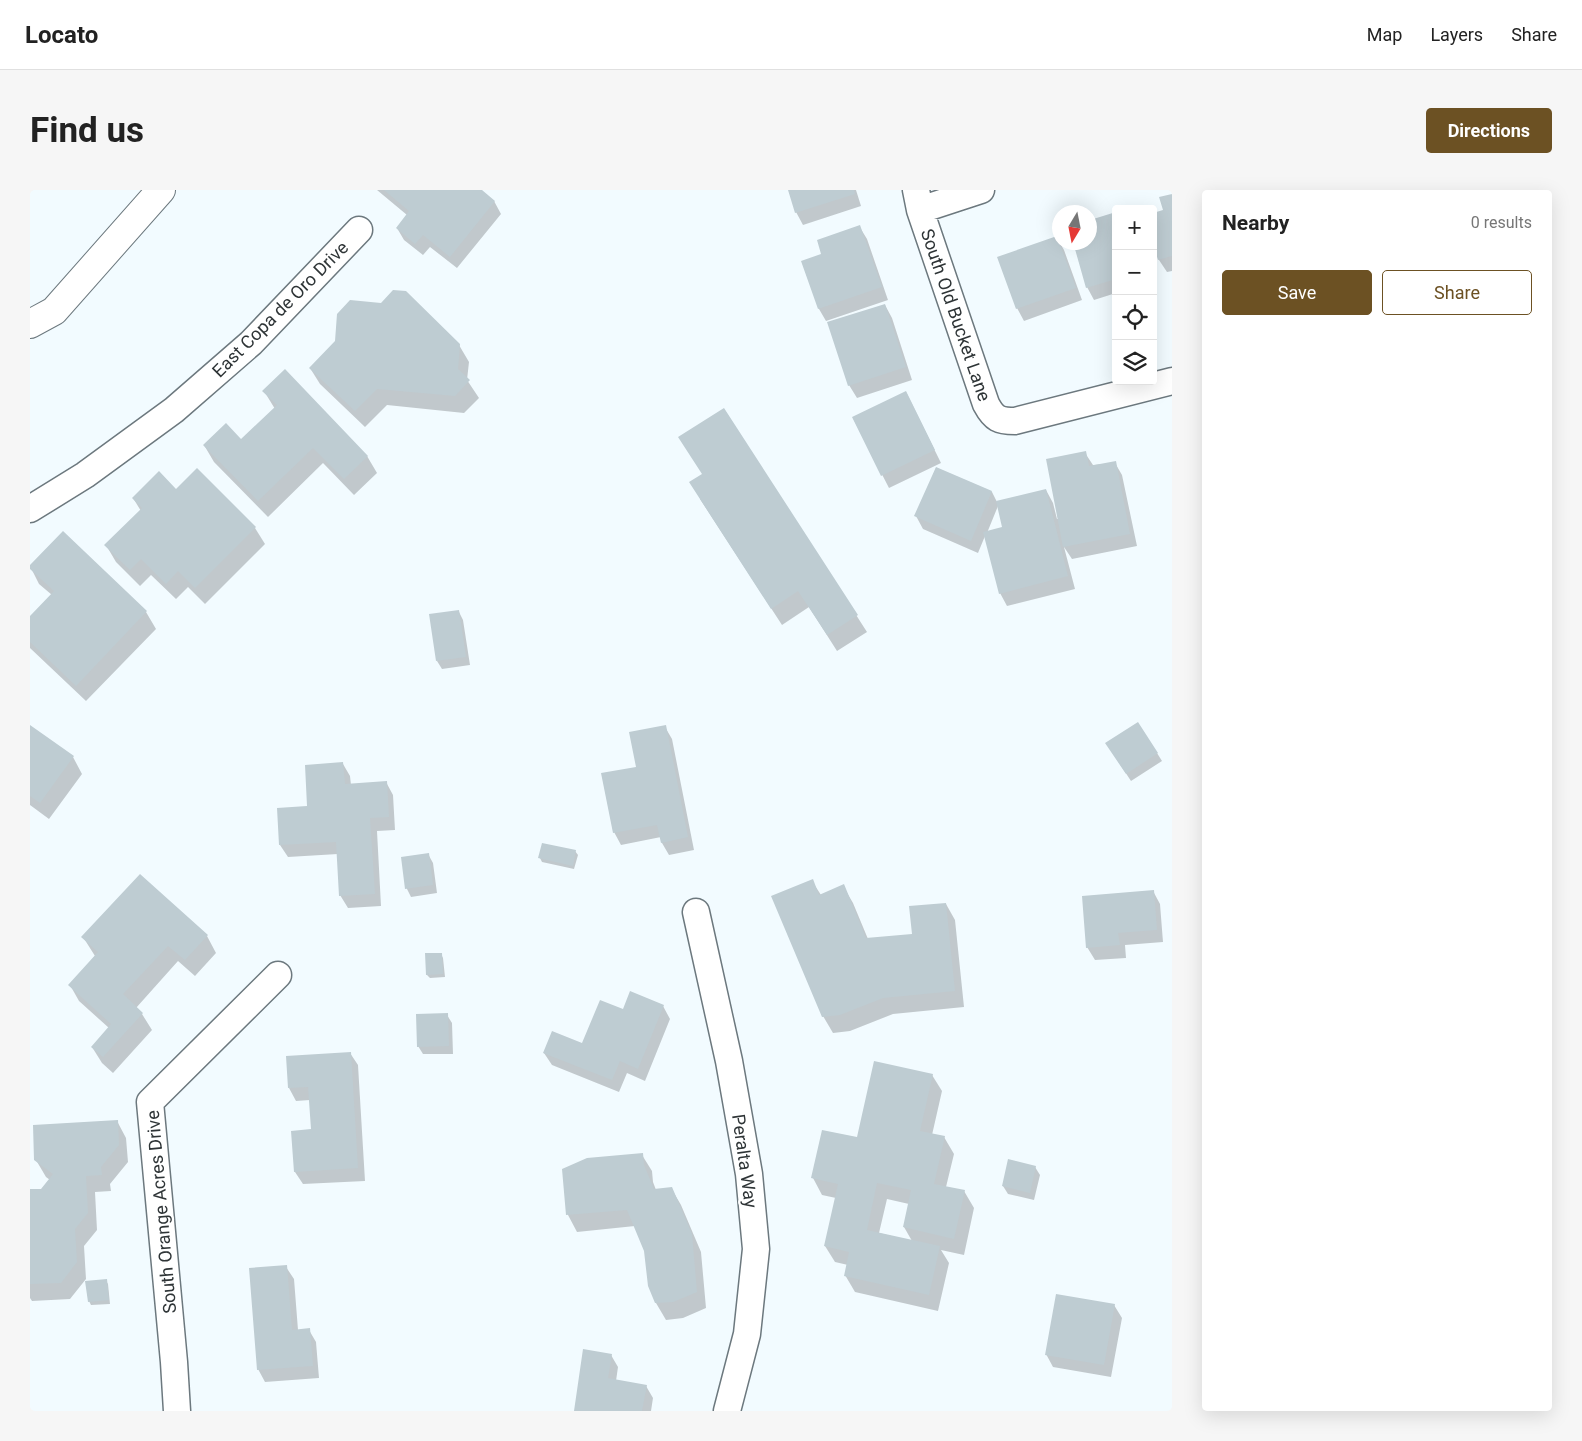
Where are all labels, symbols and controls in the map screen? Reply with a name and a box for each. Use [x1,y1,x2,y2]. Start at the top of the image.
text: Locato [25,21,98,49]
text: Map [1367,24,1402,45]
text: Layers [1430,24,1483,45]
text: Share [1511,24,1557,45]
button: Directions [1426,108,1552,153]
text: Find us [30,110,144,151]
north arrow [1052,205,1097,250]
map controls [1112,205,1157,385]
button: + [1112,205,1157,250]
text: Nearby [1222,211,1289,235]
text: 0 results [1471,213,1532,232]
street label: South Old Bucket Lane [917,226,995,404]
street label: East Copa de Oro Drive [208,237,352,381]
button: − [1112,250,1157,295]
button: Save [1222,270,1372,315]
button: Share [1382,270,1532,315]
button: locate [1112,295,1157,340]
button: layers [1112,340,1157,385]
street label: South Orange Acres Drive [142,1109,180,1315]
street label: Peralta Way [728,1113,762,1210]

